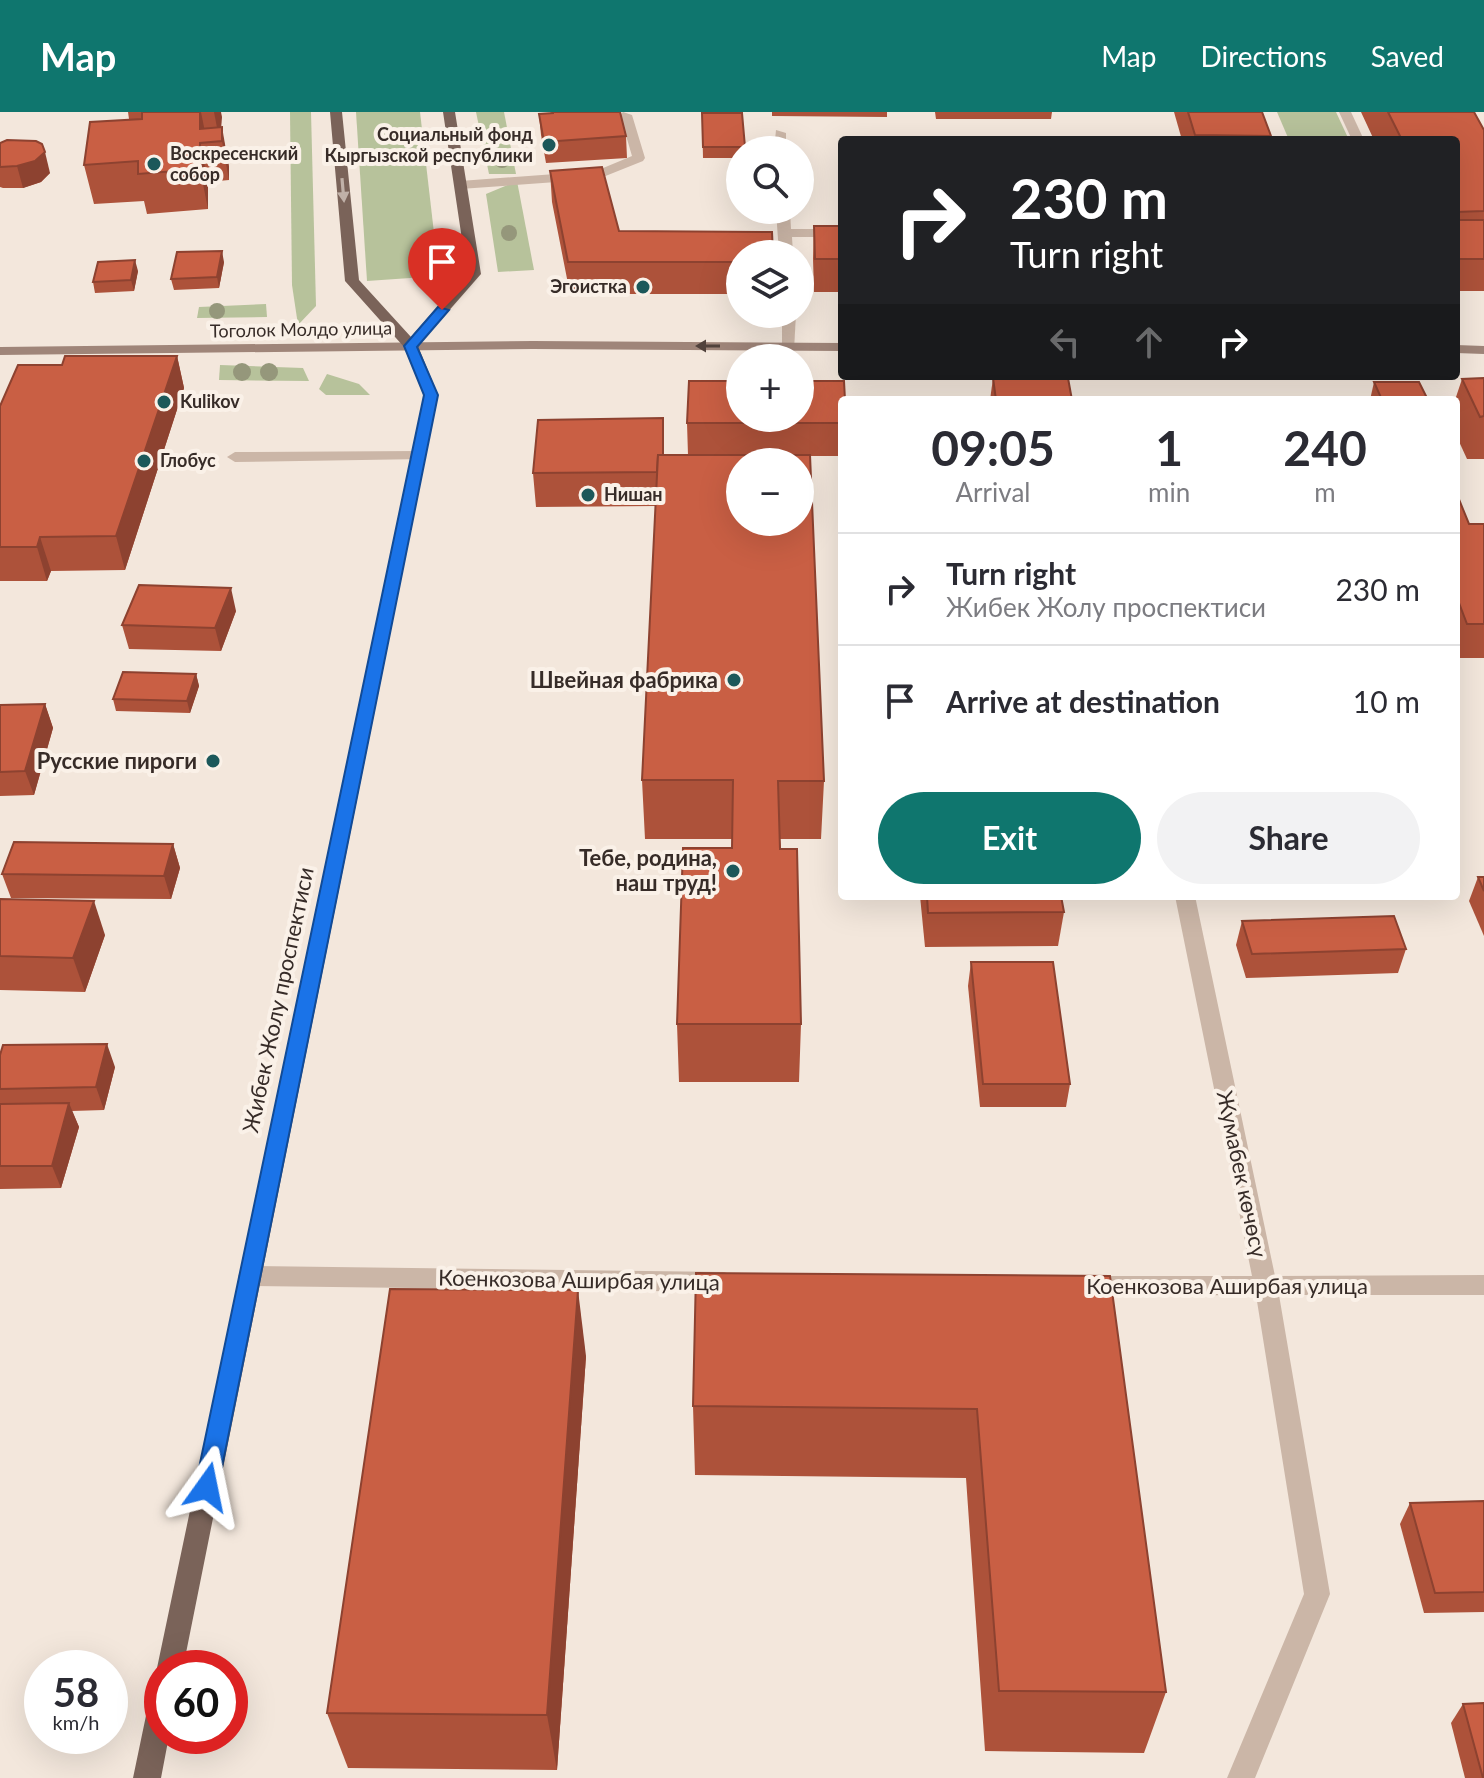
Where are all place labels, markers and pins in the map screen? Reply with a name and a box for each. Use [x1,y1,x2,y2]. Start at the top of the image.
place label: Социальный фонд Кыргызской республики [325,123,534,166]
marker: Социальный фонд Кыргызской республики [540,136,558,154]
place label: Воскресенский собор [170,142,298,185]
marker: Воскресенский собор [145,155,163,173]
pin [408,228,476,310]
place label: Эгоистка [550,275,627,297]
marker: Эгоистка [634,278,652,296]
place label: Kulikov [180,390,240,412]
marker: Kulikov [155,393,173,411]
place label: Глобус [160,449,216,471]
marker: Глобус [135,452,153,470]
place label: Нишан [604,483,663,505]
marker: Нишан [579,486,597,504]
place label: Швейная фабрика [530,666,718,693]
marker: Швейная фабрика [725,671,743,689]
place label: Русские пироги [37,747,197,774]
marker: Русские пироги [204,752,222,770]
place label: Тебе, родина, наш труд! [579,844,717,896]
marker: Тебе, родина, наш труд! [724,862,742,880]

